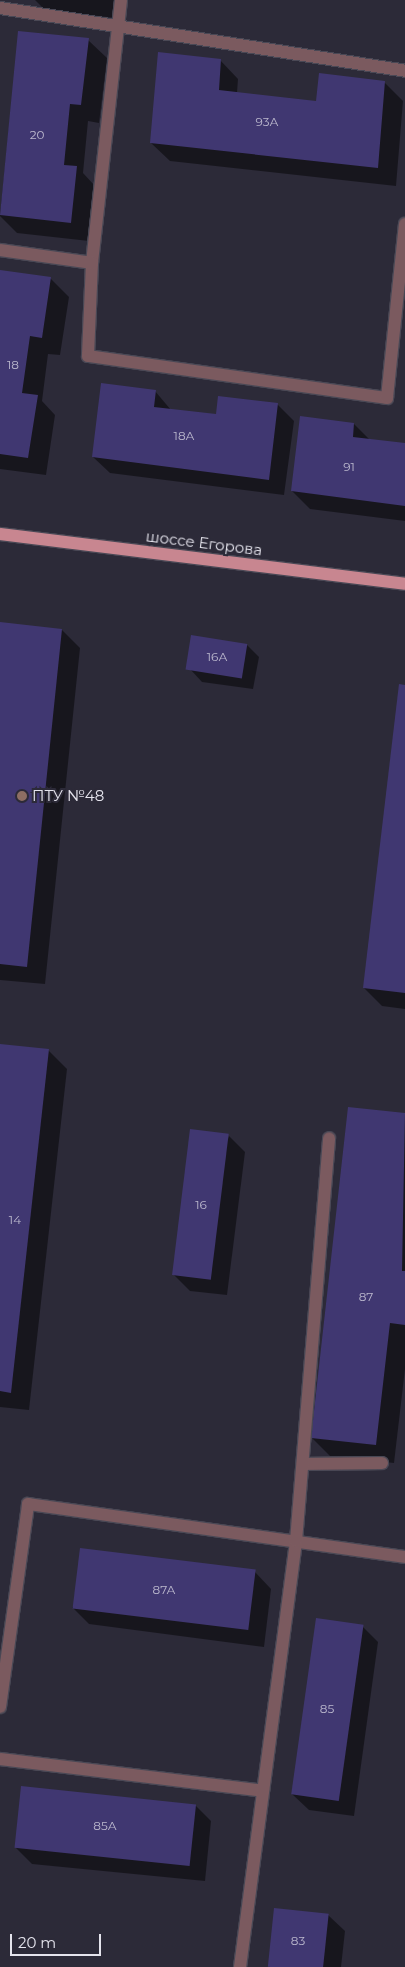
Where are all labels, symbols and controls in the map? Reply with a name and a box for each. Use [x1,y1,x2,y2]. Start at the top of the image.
house number: 93А [256,115,278,129]
house number: 20 [30,128,44,142]
house number: 18 [7,358,19,372]
house number: 18А [174,429,194,443]
house number: 91 [343,460,355,474]
street label: шоссе Егорова [145,527,263,559]
house number: 16А [207,650,227,664]
place label: ПТУ №48 [32,787,104,805]
marker: ПТУ №48 [16,790,28,802]
house number: 16 [195,1198,207,1212]
house number: 14 [9,1213,21,1227]
house number: 87 [359,1290,373,1304]
house number: 87А [153,1583,175,1597]
house number: 85 [320,1702,334,1716]
house number: 85А [93,1819,117,1833]
scale bar [12,1924,104,1956]
text: 20 m [18,1933,56,1952]
house number: 83 [291,1934,305,1948]

